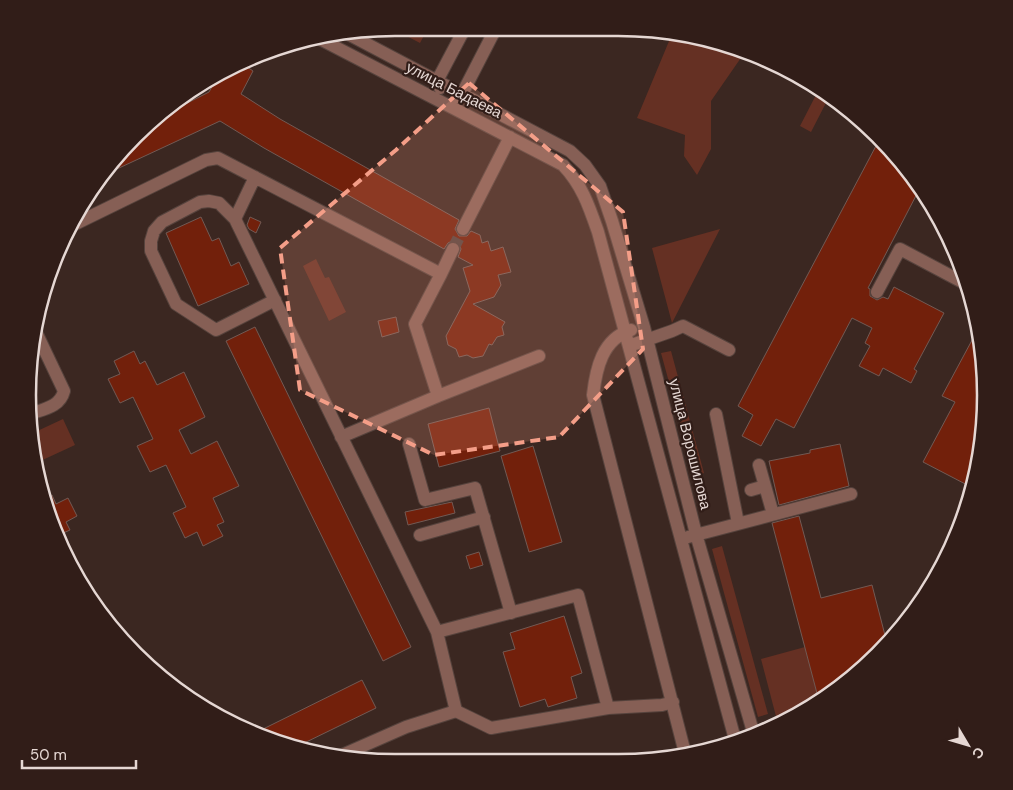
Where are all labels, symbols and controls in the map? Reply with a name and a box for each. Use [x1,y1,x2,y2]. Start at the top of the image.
street label: улица Бадаева [403,57,506,123]
street label: улица Ворошилова [664,377,716,512]
north arrow [943,720,993,770]
scale bar [22,738,136,770]
text: С [968,743,988,763]
text: 50 m [30,745,67,765]

